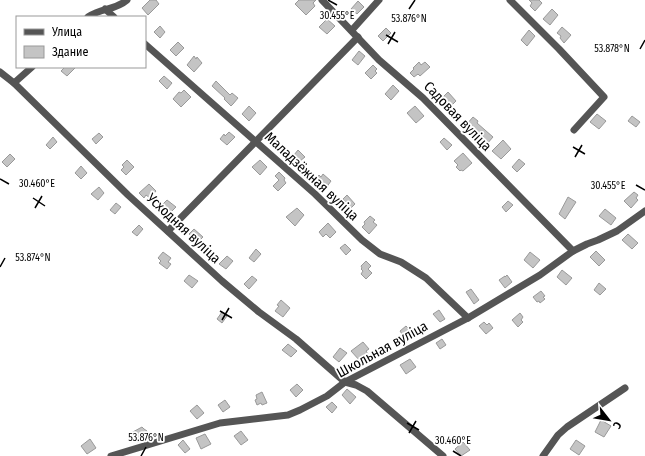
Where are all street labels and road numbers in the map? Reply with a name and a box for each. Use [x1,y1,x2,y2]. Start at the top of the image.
street label: Садовая вуліца [420,78,495,155]
street label: Маладзёжная вуліца [261,128,362,224]
street label: Усходняя вуліца [142,189,224,267]
street label: Школьная вуліца [334,317,431,381]

